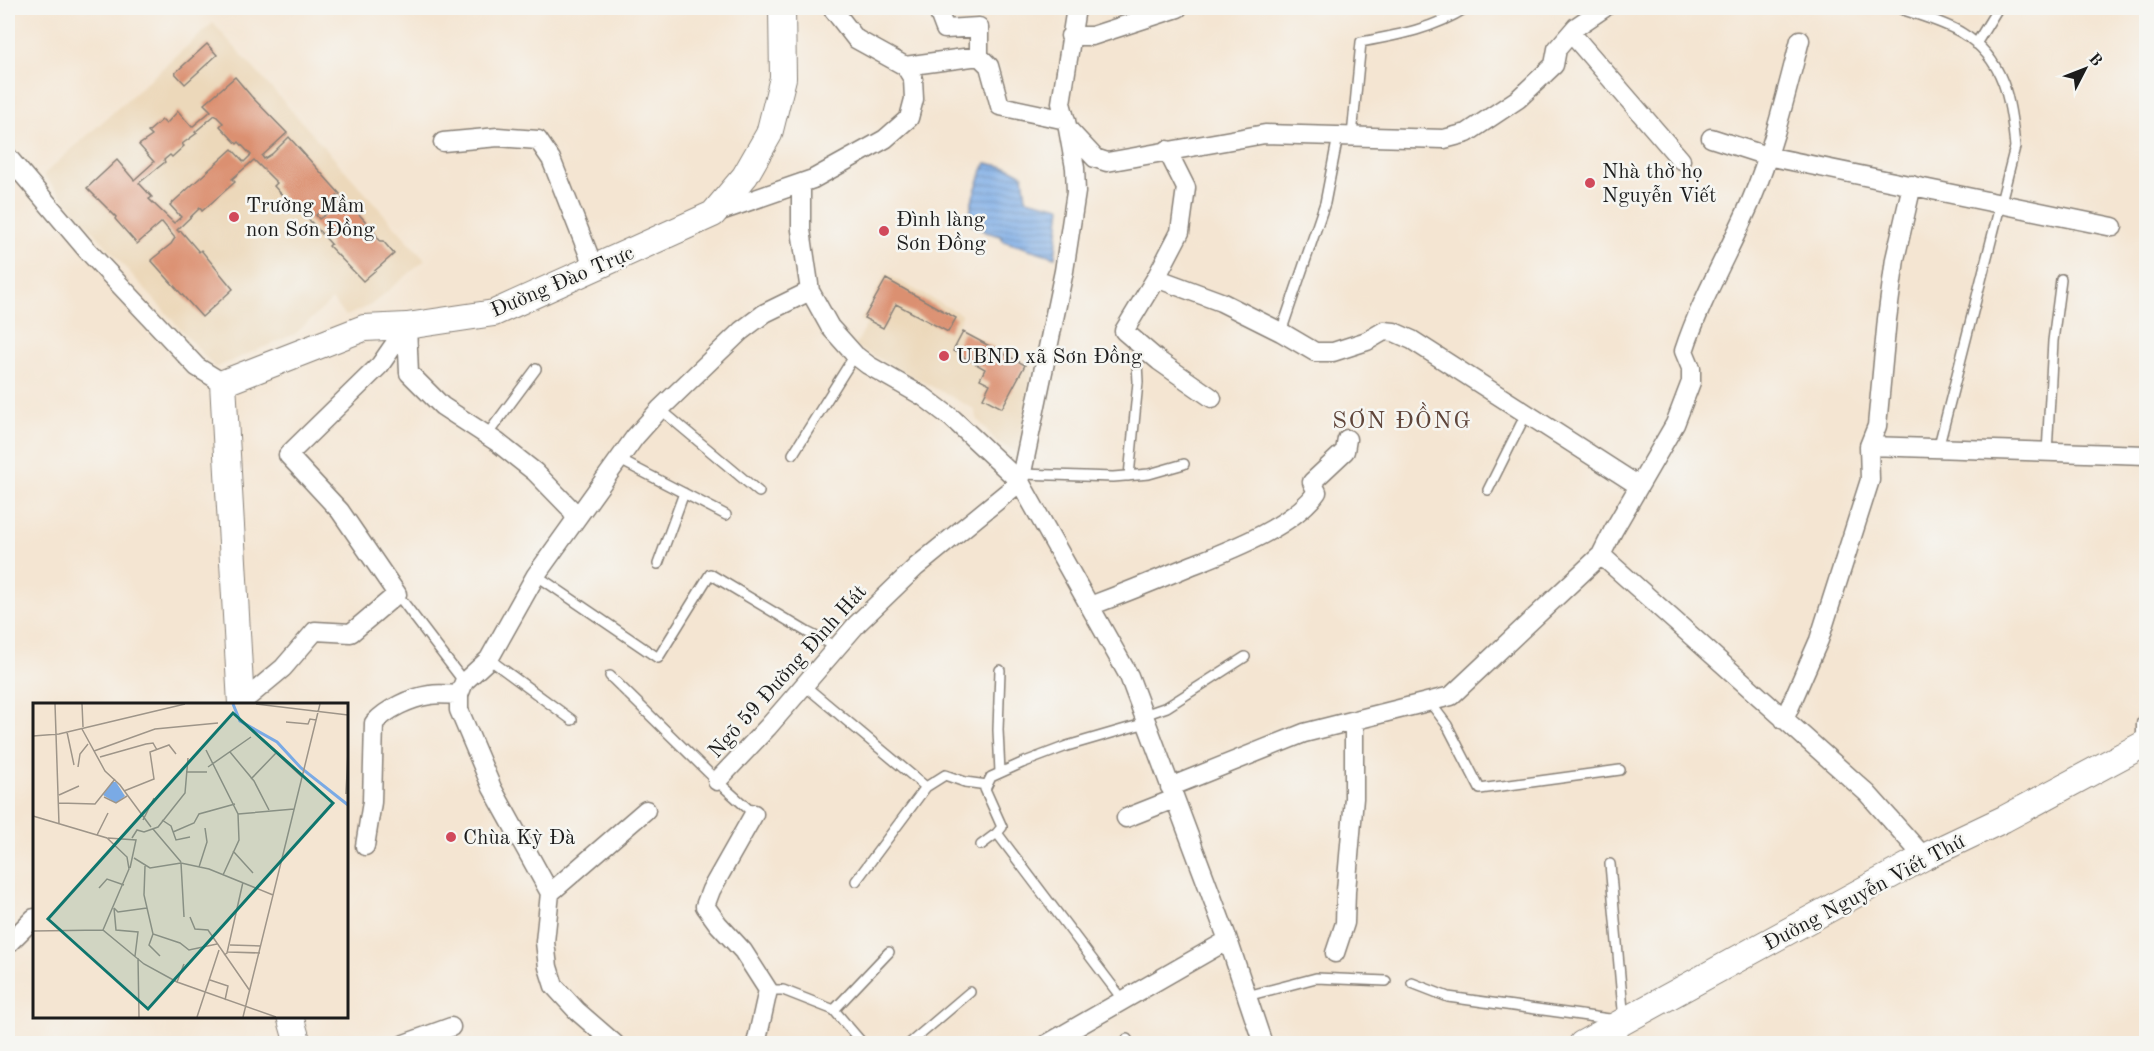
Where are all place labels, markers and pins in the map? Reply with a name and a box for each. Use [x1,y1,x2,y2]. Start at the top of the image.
place label: Nhà thờ họ Nguyễn Viết [1602,162,1716,207]
marker: Nhà thờ họ Nguyễn Viết [1583,176,1597,190]
place label: Trường Mầm non Sơn Đồng [246,194,376,241]
marker: Trường Mầm non Sơn Đồng [227,210,241,224]
place label: Đình làng Sơn Đồng [896,210,987,255]
marker: Đình làng Sơn Đồng [877,224,891,238]
place label: UBND xã Sơn Đồng [956,345,1143,368]
marker: UBND xã Sơn Đồng [937,349,951,363]
place label: Chùa Kỳ Đà [463,828,575,849]
marker: Chùa Kỳ Đà [444,830,458,844]

